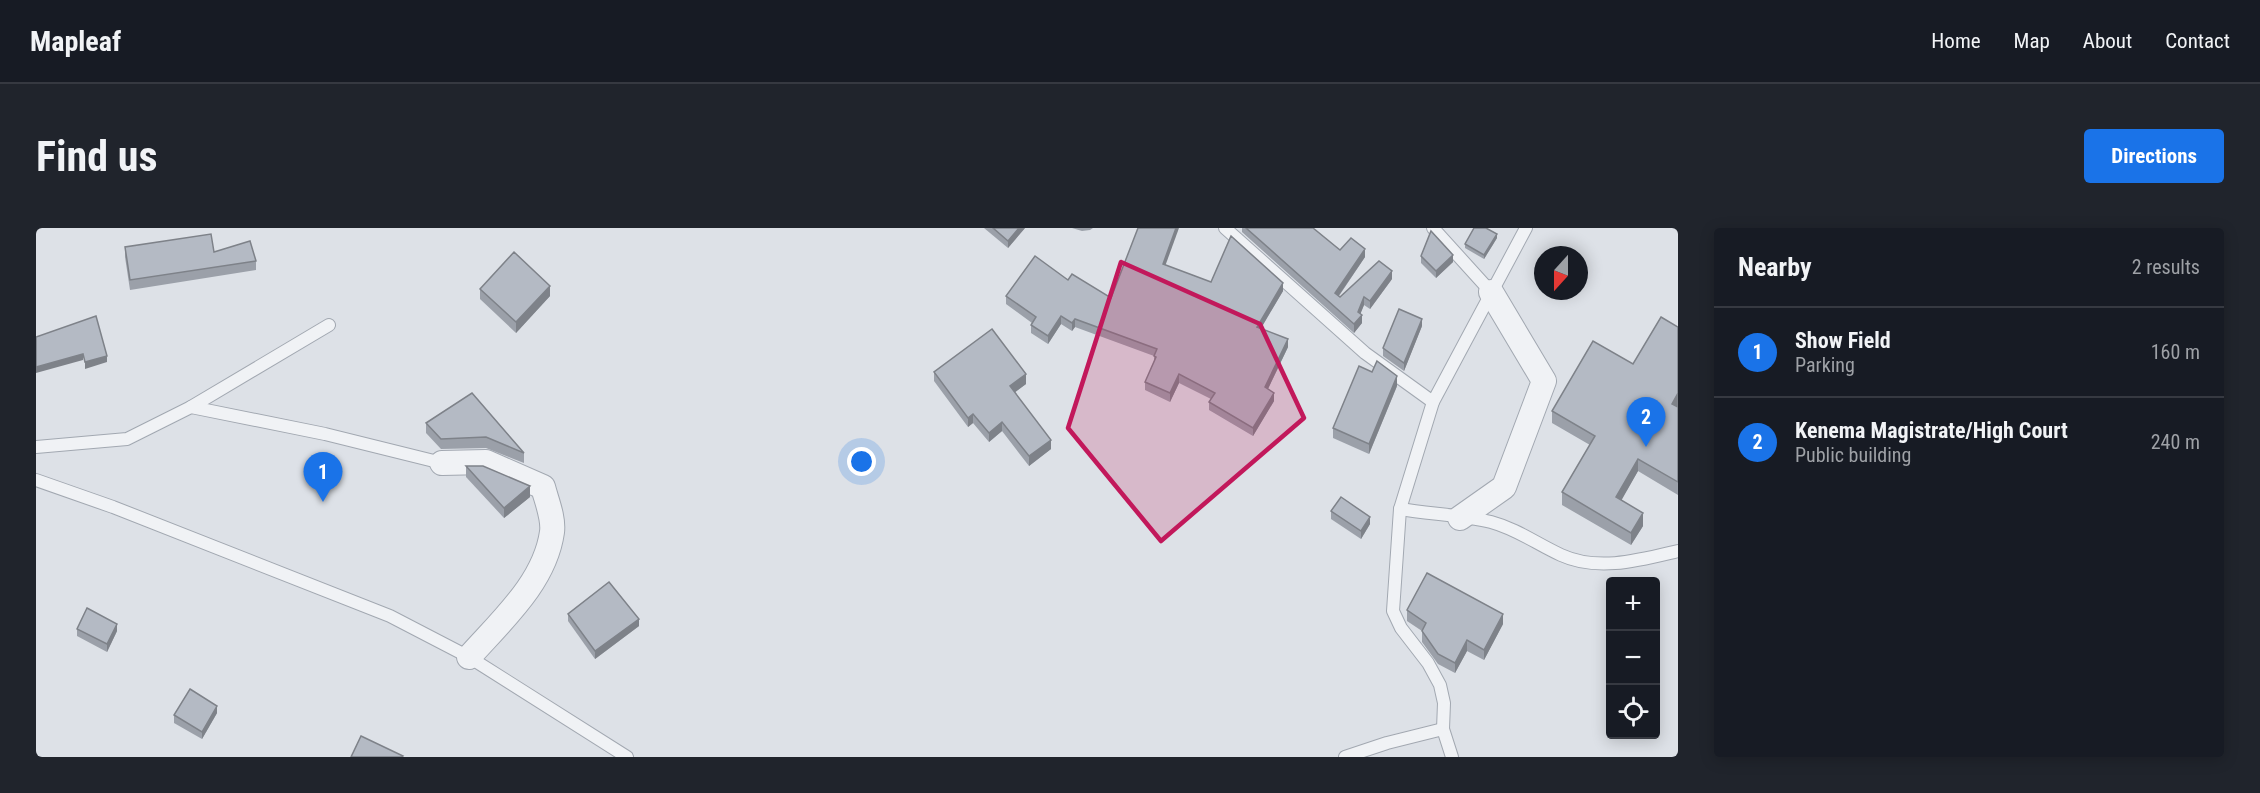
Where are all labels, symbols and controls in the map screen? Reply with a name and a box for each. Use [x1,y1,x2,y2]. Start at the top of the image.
text: Mapleaf [30,25,121,58]
text: Home [1931,29,1981,53]
text: Map [2014,29,2050,53]
text: About [2083,29,2132,53]
text: Contact [2165,29,2230,53]
button: Directions [2084,129,2224,183]
text: Find us [36,132,157,181]
north arrow [1534,246,1588,300]
text: Nearby [1738,252,1812,282]
text: 2 results [2132,255,2200,279]
text: Show Field [1795,328,1891,353]
text: 1 [1752,340,1763,364]
text: 160 m [2151,340,2200,364]
text: Parking [1795,353,1855,377]
pin: 2 [1626,398,1666,447]
text: Kenema Magistrate/High Court [1795,418,2068,443]
text: 2 [1752,430,1763,454]
text: 240 m [2151,430,2200,454]
text: Public building [1795,443,1911,467]
your location [847,447,876,476]
pin: 1 [304,452,342,502]
map controls [1606,577,1660,739]
button: + [1606,577,1660,631]
button: − [1606,631,1660,685]
button: locate [1606,685,1660,739]

